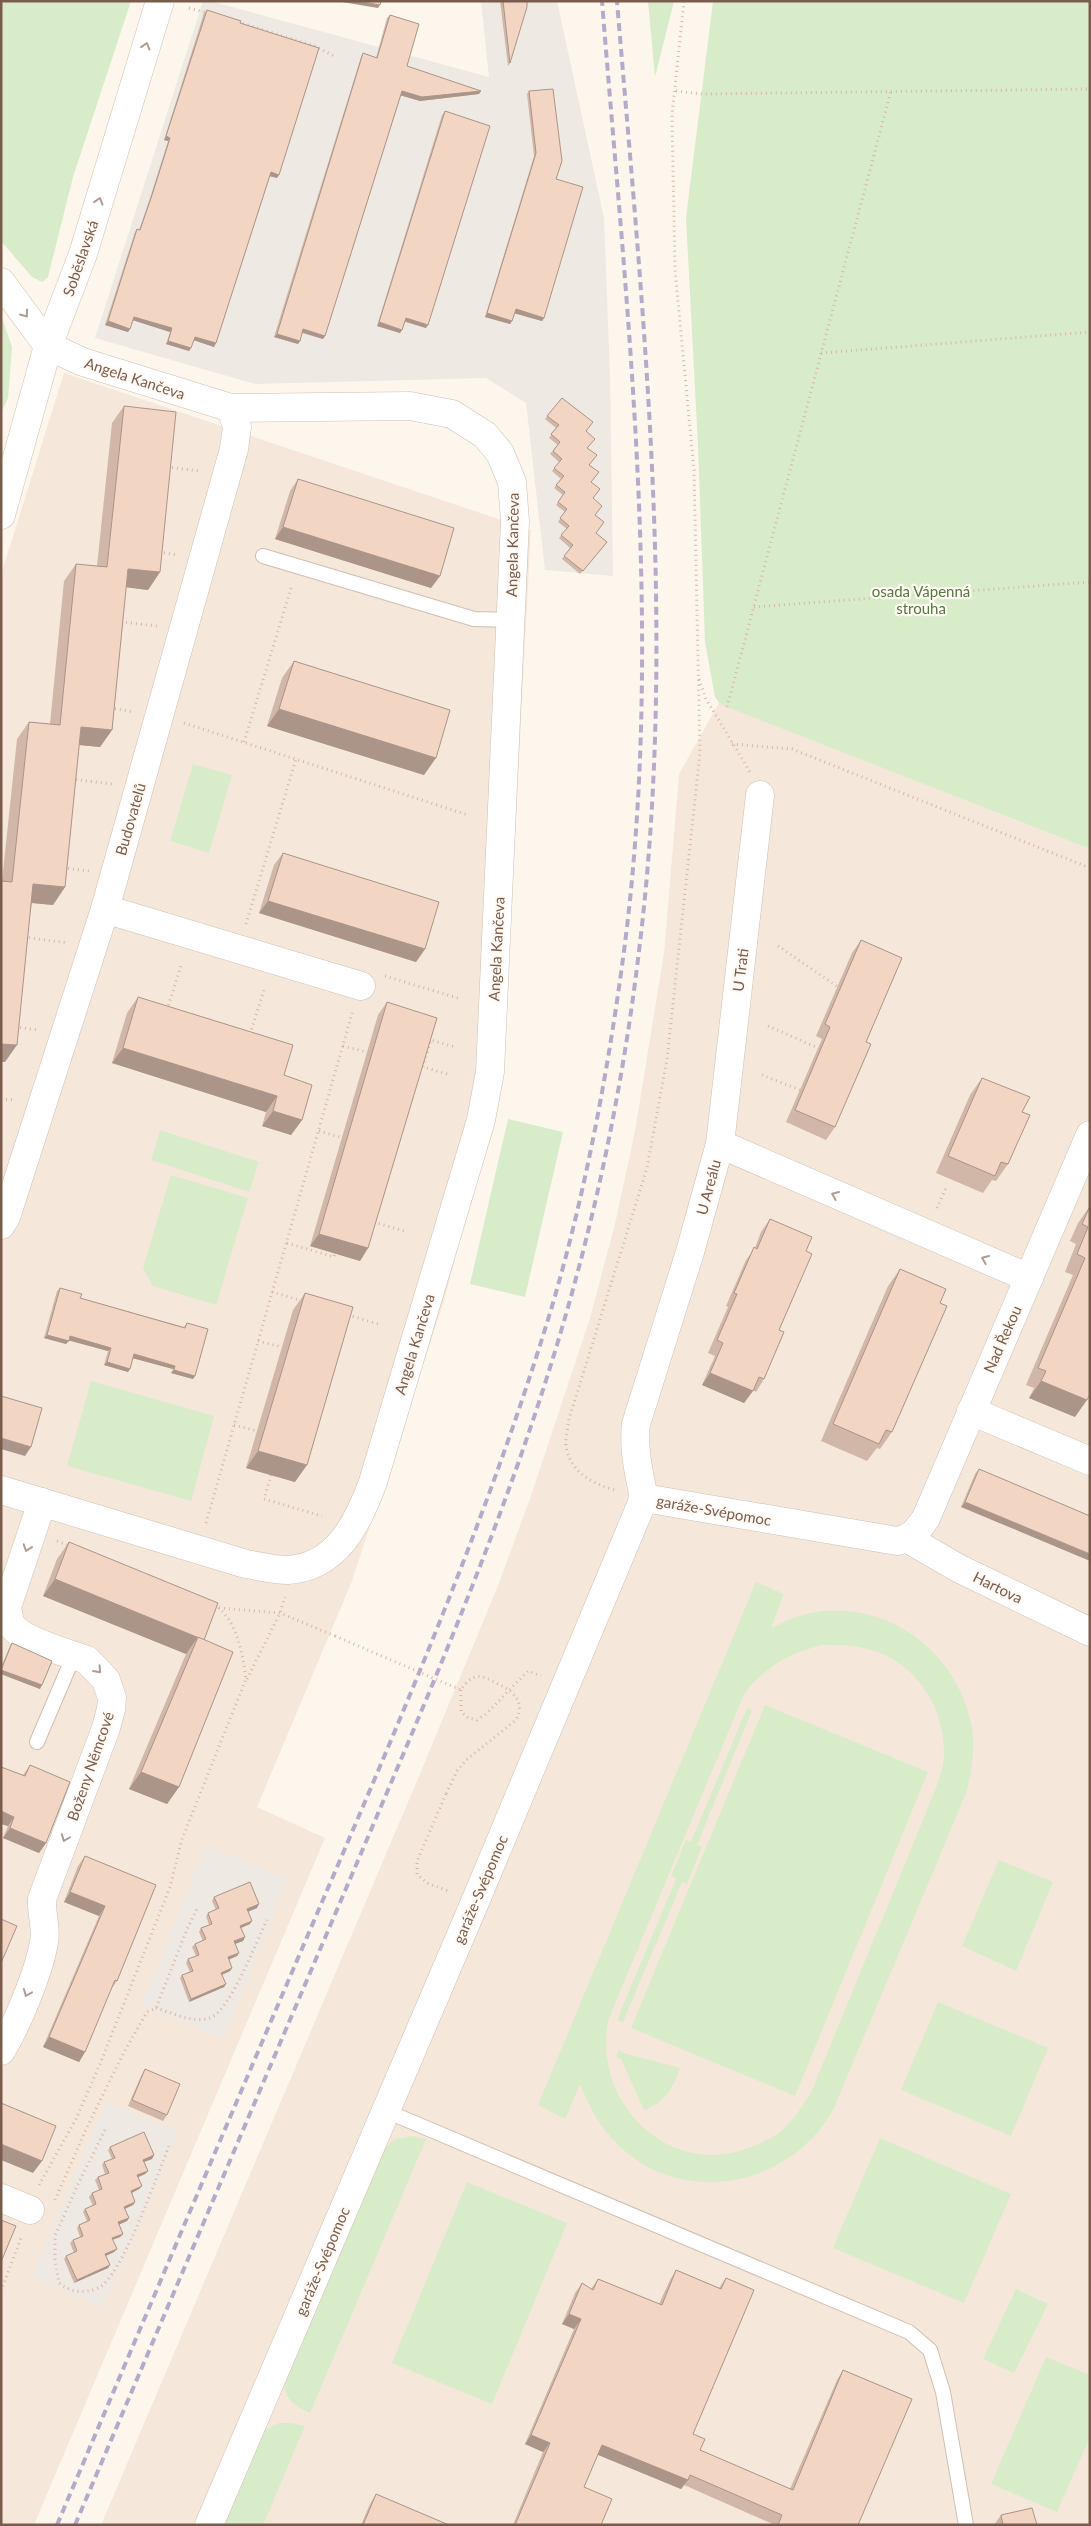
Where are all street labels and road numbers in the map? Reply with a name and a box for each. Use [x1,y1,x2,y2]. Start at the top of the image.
street label: Soběslavská [59,218,101,298]
street label: Angela Kančeva [83,353,187,403]
street label: Angela Kančeva [502,493,522,597]
street label: Budovatelů [111,781,149,857]
street label: Angela Kančeva [484,896,508,1002]
street label: U Trati [728,947,752,993]
street label: U Areálu [692,1157,724,1217]
street label: Angela Kančeva [390,1291,438,1397]
street label: Nad Řekou [979,1303,1025,1375]
street label: garáže-Svépomoc [655,1491,773,1529]
street label: Hartova [970,1567,1026,1607]
street label: Boženy Němcové [63,1709,117,1823]
street label: garáže-Svépomoc [449,1832,511,1946]
street label: garáže-Svépomoc [291,2204,353,2318]

